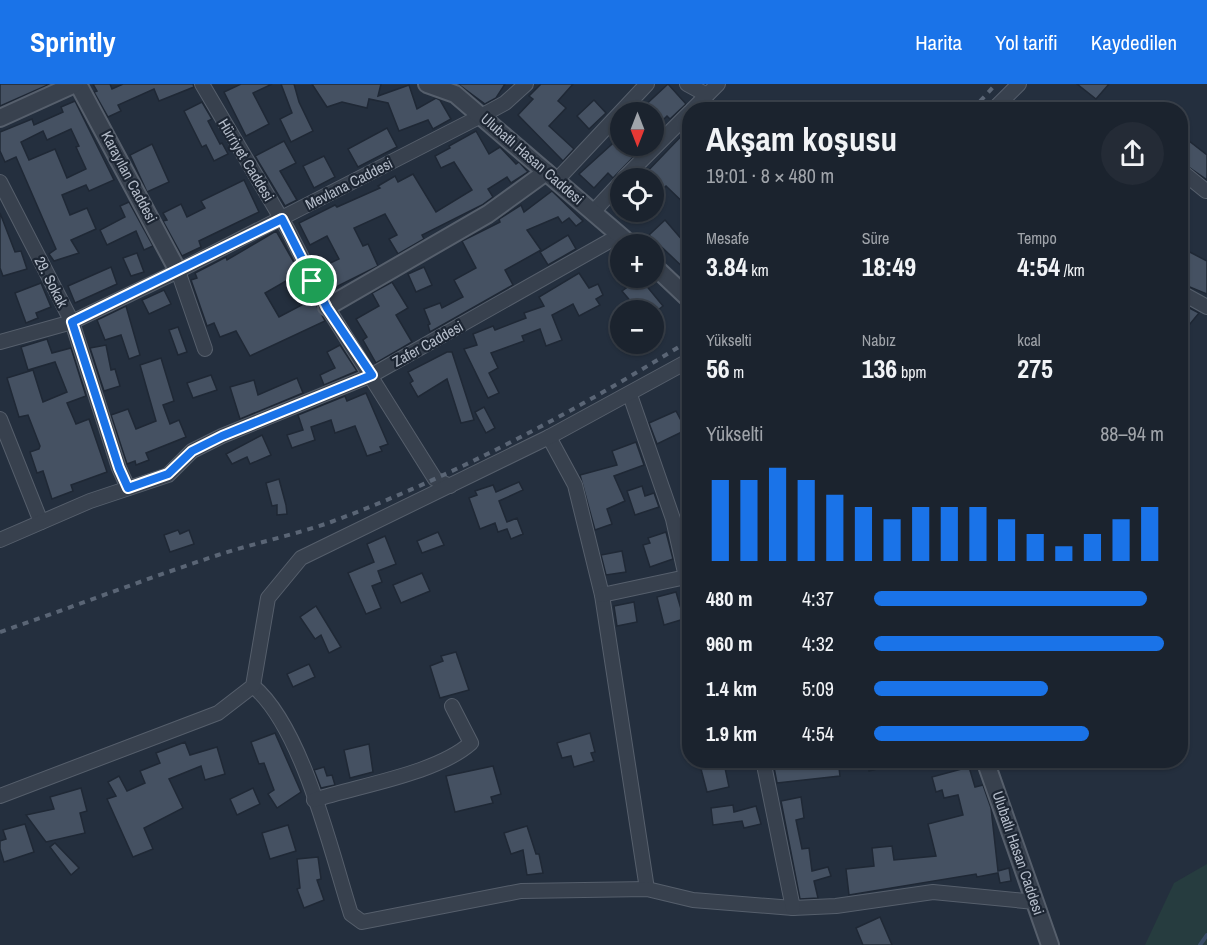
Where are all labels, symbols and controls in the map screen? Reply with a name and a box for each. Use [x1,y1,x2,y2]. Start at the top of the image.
text: Sprintly [30,23,115,61]
text: Harita [915,28,962,57]
text: Yol tarifi [995,28,1058,57]
text: Kaydedilen [1091,28,1177,57]
north arrow [610,102,664,156]
map controls [610,102,664,354]
street label: Ulubatlı Hasan Caddesi [476,108,588,209]
street label: Hürriyet Caddesi [213,114,279,205]
text: Akşam koşusu [706,117,897,161]
button: share [1101,122,1164,185]
street label: Karayılan Caddesi [96,127,162,226]
street label: Mevlana Caddesi [301,152,396,215]
text: 19:01 · 8 × 480 m [706,162,834,189]
button: locate [610,168,664,222]
text: Mesafe [706,227,749,249]
text: Süre [862,227,889,249]
text: Tempo [1017,227,1057,249]
button: + [610,234,664,288]
text: 3.84 [706,249,748,284]
text: 18:49 [862,249,916,284]
text: 4:54 [1017,249,1060,284]
street label: 29. Sokak [30,253,74,312]
pin [286,255,337,306]
text: km [748,259,769,281]
text: /km [1060,259,1085,281]
icon: arrive [295,264,328,297]
button: − [610,300,664,354]
street label: Zafer Caddesi [389,315,467,372]
text: Yükselti [706,329,752,351]
text: Nabız [862,329,896,351]
text: kcal [1017,329,1041,351]
text: 56 [706,351,730,386]
text: 136 [862,351,897,386]
text: 275 [1017,351,1053,386]
text: m [730,361,744,383]
text: bpm [897,361,926,383]
text: Yükselti [706,420,763,447]
text: 88–94 m [1100,420,1164,447]
text: 480 m [706,585,753,612]
text: 4:37 [802,585,834,612]
text: 960 m [706,630,753,657]
text: 4:32 [802,630,834,657]
text: 1.4 km [706,675,757,702]
text: 5:09 [802,675,834,702]
text: 1.9 km [706,720,757,747]
text: 4:54 [802,720,834,747]
street label: Ulubatlı Hasan Caddesi [987,788,1050,918]

